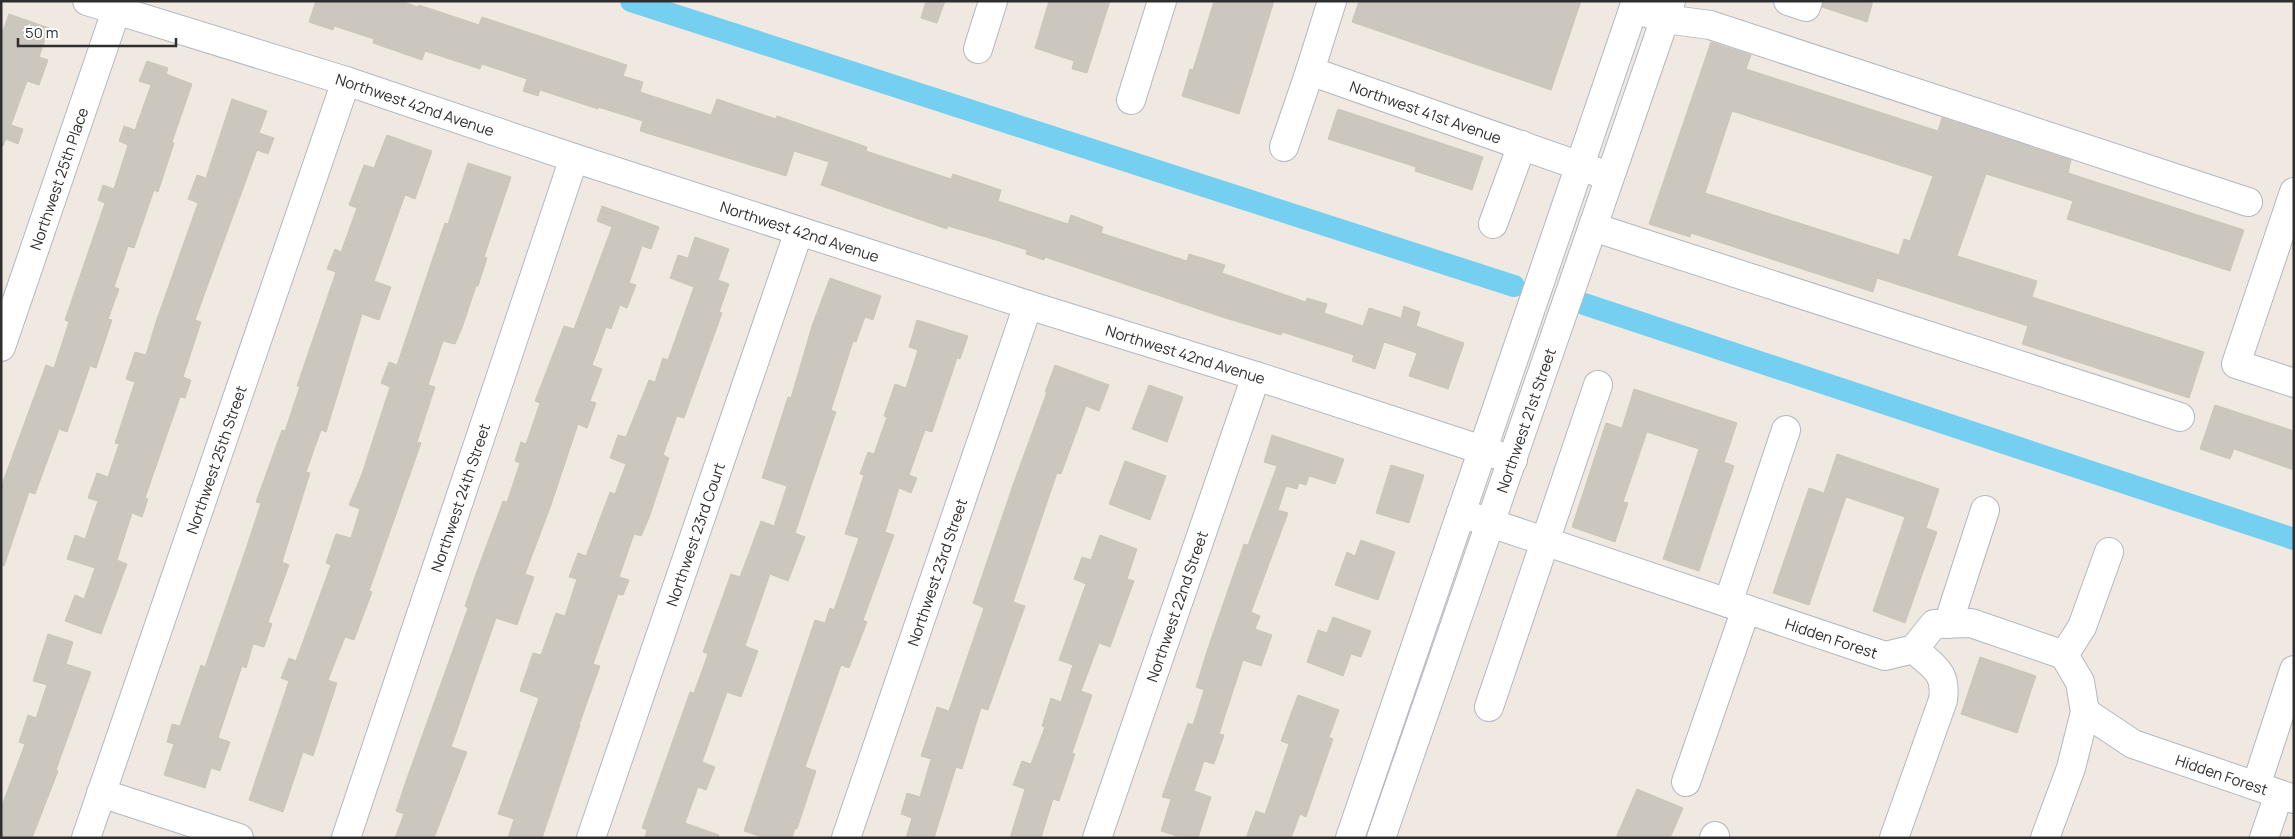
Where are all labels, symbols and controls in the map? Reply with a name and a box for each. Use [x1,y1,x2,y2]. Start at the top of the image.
scale bar [18,15,175,47]
text: 50 m [25,22,59,43]
street label: Northwest 42nd Avenue [333,68,497,141]
street label: Northwest 41st Avenue [1347,75,1505,148]
street label: Northwest 25th Place [25,104,93,253]
street label: Northwest 42nd Avenue [718,196,882,267]
street label: Northwest 42nd Avenue [1103,319,1268,389]
street label: Northwest 21st Street [1491,345,1560,496]
street label: Northwest 25th Street [181,383,251,537]
street label: Northwest 24th Street [425,421,495,575]
street label: Northwest 23rd Court [661,460,729,609]
street label: Northwest 23rd Street [902,496,972,649]
street label: Northwest 22nd Street [1141,528,1212,685]
street label: Hidden Forest [1783,613,1880,663]
street label: Hidden Forest [2173,749,2271,800]

